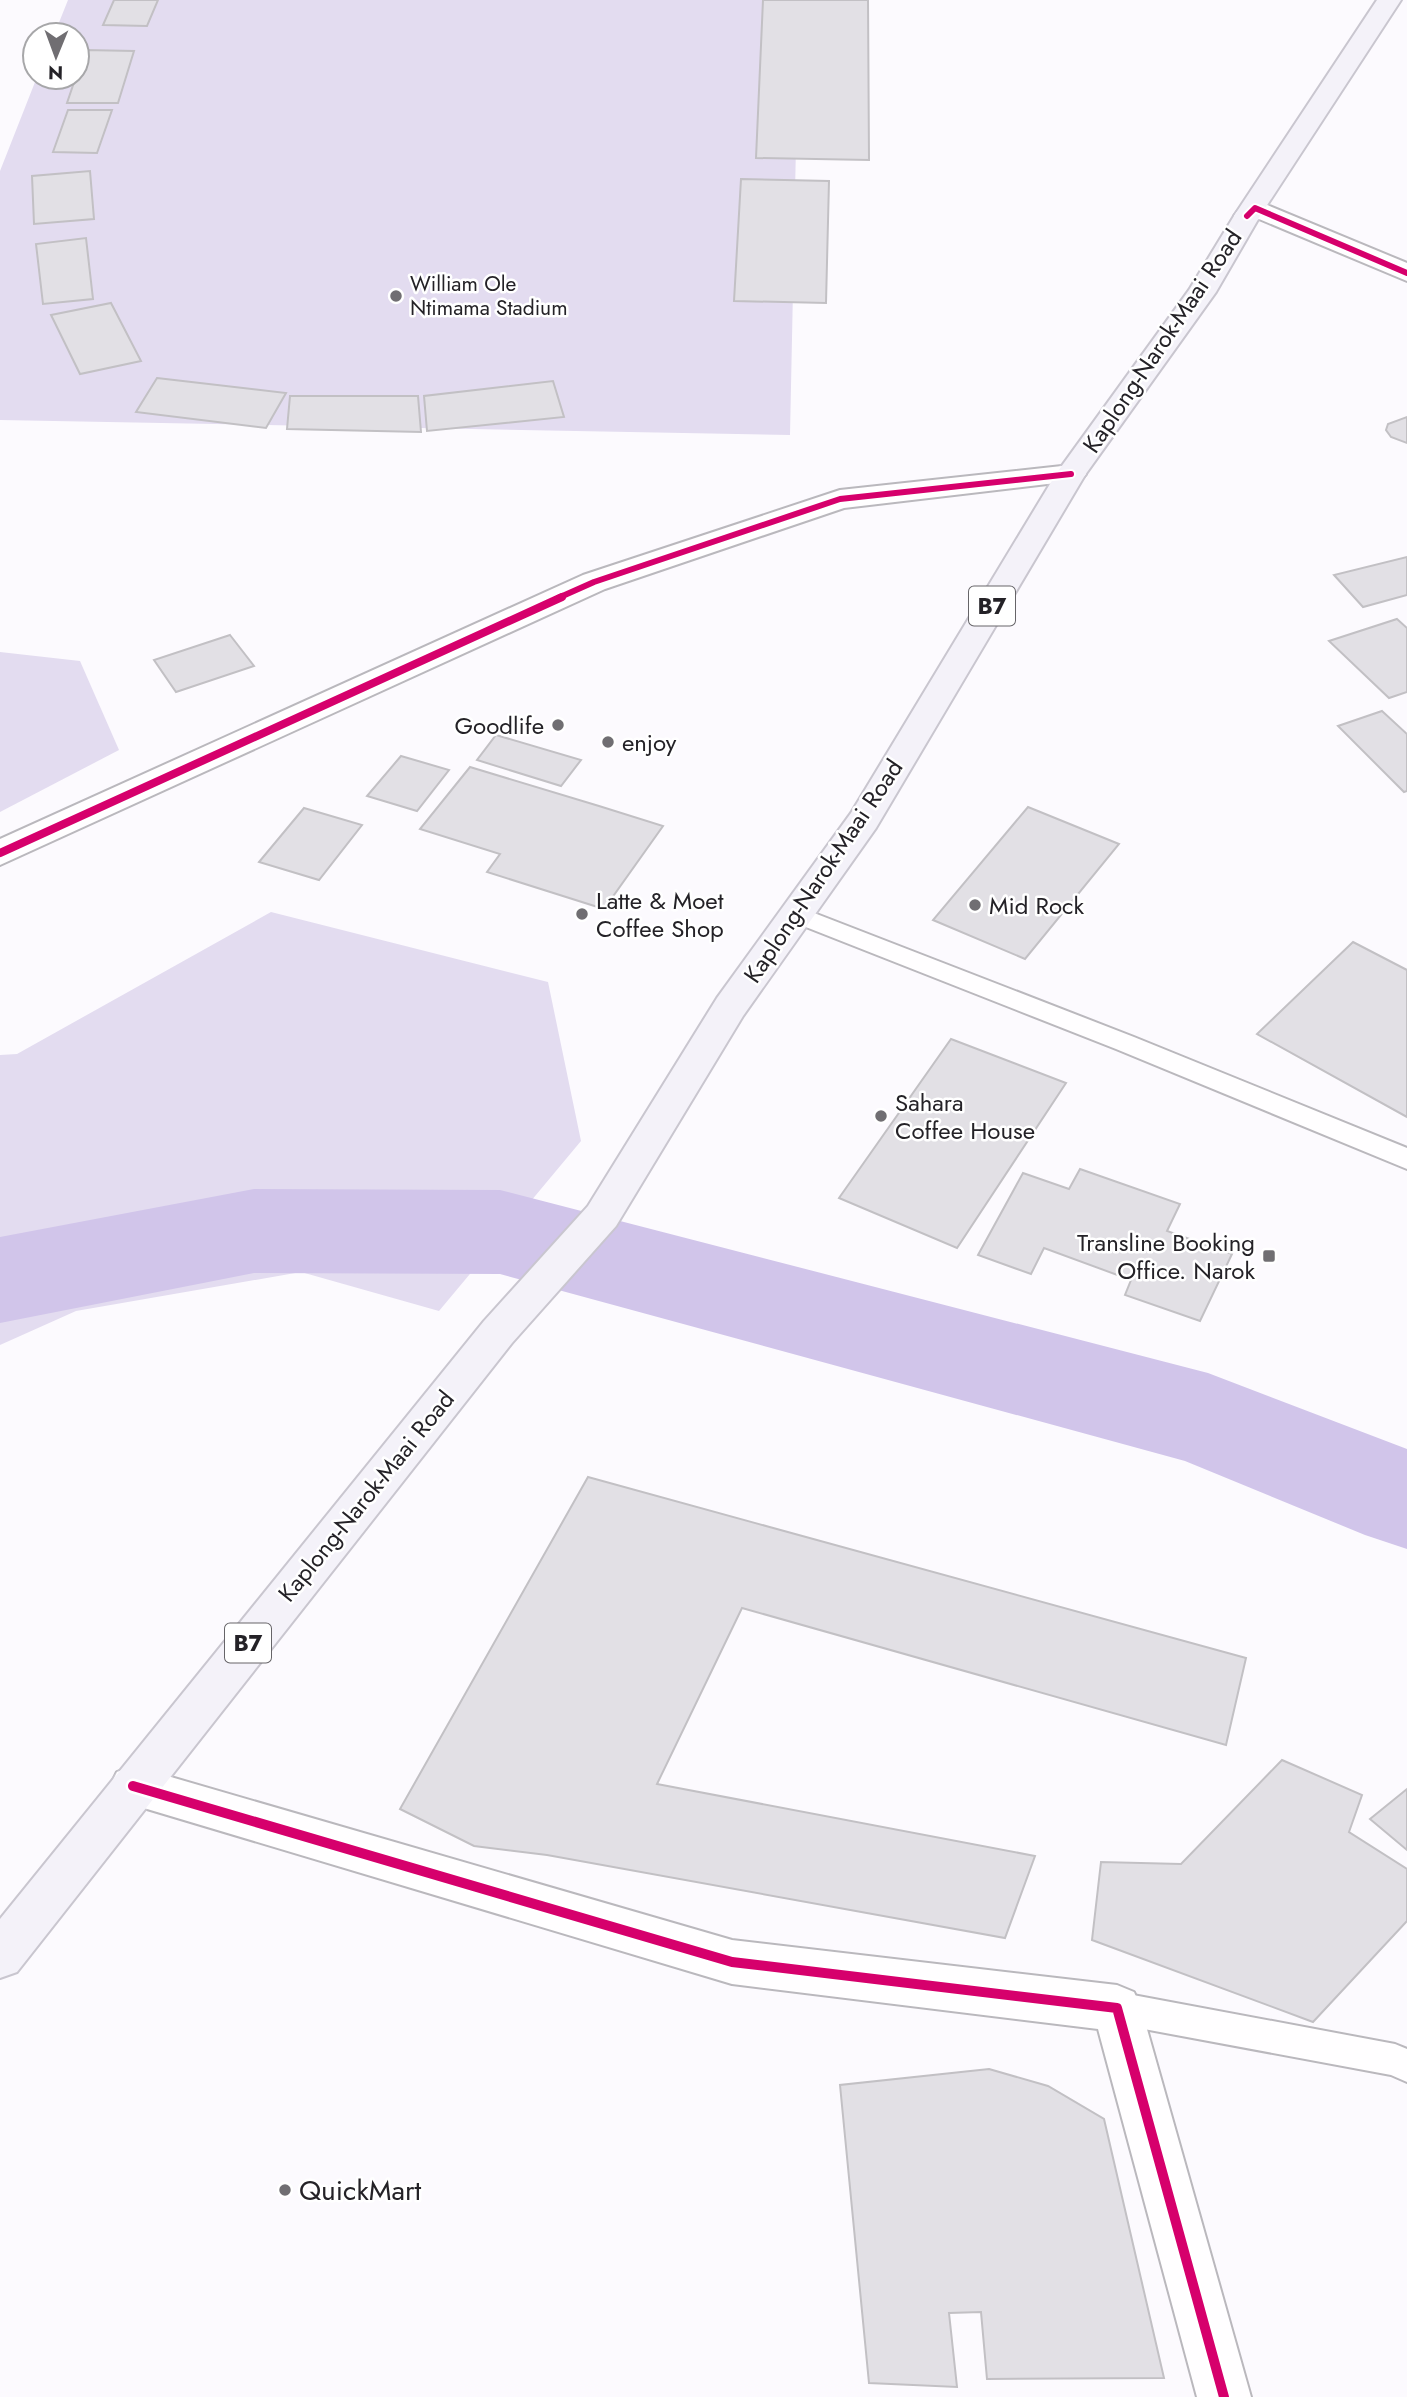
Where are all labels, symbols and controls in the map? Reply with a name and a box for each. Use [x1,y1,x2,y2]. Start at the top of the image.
north arrow [21,21,91,91]
text: N [48,59,63,86]
street label: Kaplong-Narok-Maai Road [1074,222,1250,460]
place label: William Ole Ntimama Stadium [410,269,568,323]
marker: William Ole Ntimama Stadium [388,288,404,304]
road number: B7 [969,586,1015,626]
place label: Goodlife [455,708,544,743]
marker: Goodlife [550,717,566,733]
place label: enjoy [622,725,677,760]
marker: enjoy [600,734,616,750]
street label: Kaplong-Narok-Maai Road [735,752,911,990]
place label: Latte & Moet Coffee Shop [596,883,724,946]
place label: Mid Rock [989,888,1085,923]
marker: Mid Rock [967,897,983,913]
marker: Latte & Moet Coffee Shop [574,906,590,922]
place label: Sahara Coffee House [895,1085,1035,1148]
marker: Sahara Coffee House [873,1108,889,1124]
place label: Transline Booking Office. Narok [1077,1225,1255,1288]
marker: Transline Booking Office. Narok [1261,1248,1277,1264]
street label: Kaplong-Narok-Maai Road [270,1383,462,1609]
road number: B7 [225,1624,271,1662]
place label: QuickMart [299,2170,422,2211]
marker: QuickMart [277,2182,293,2198]

